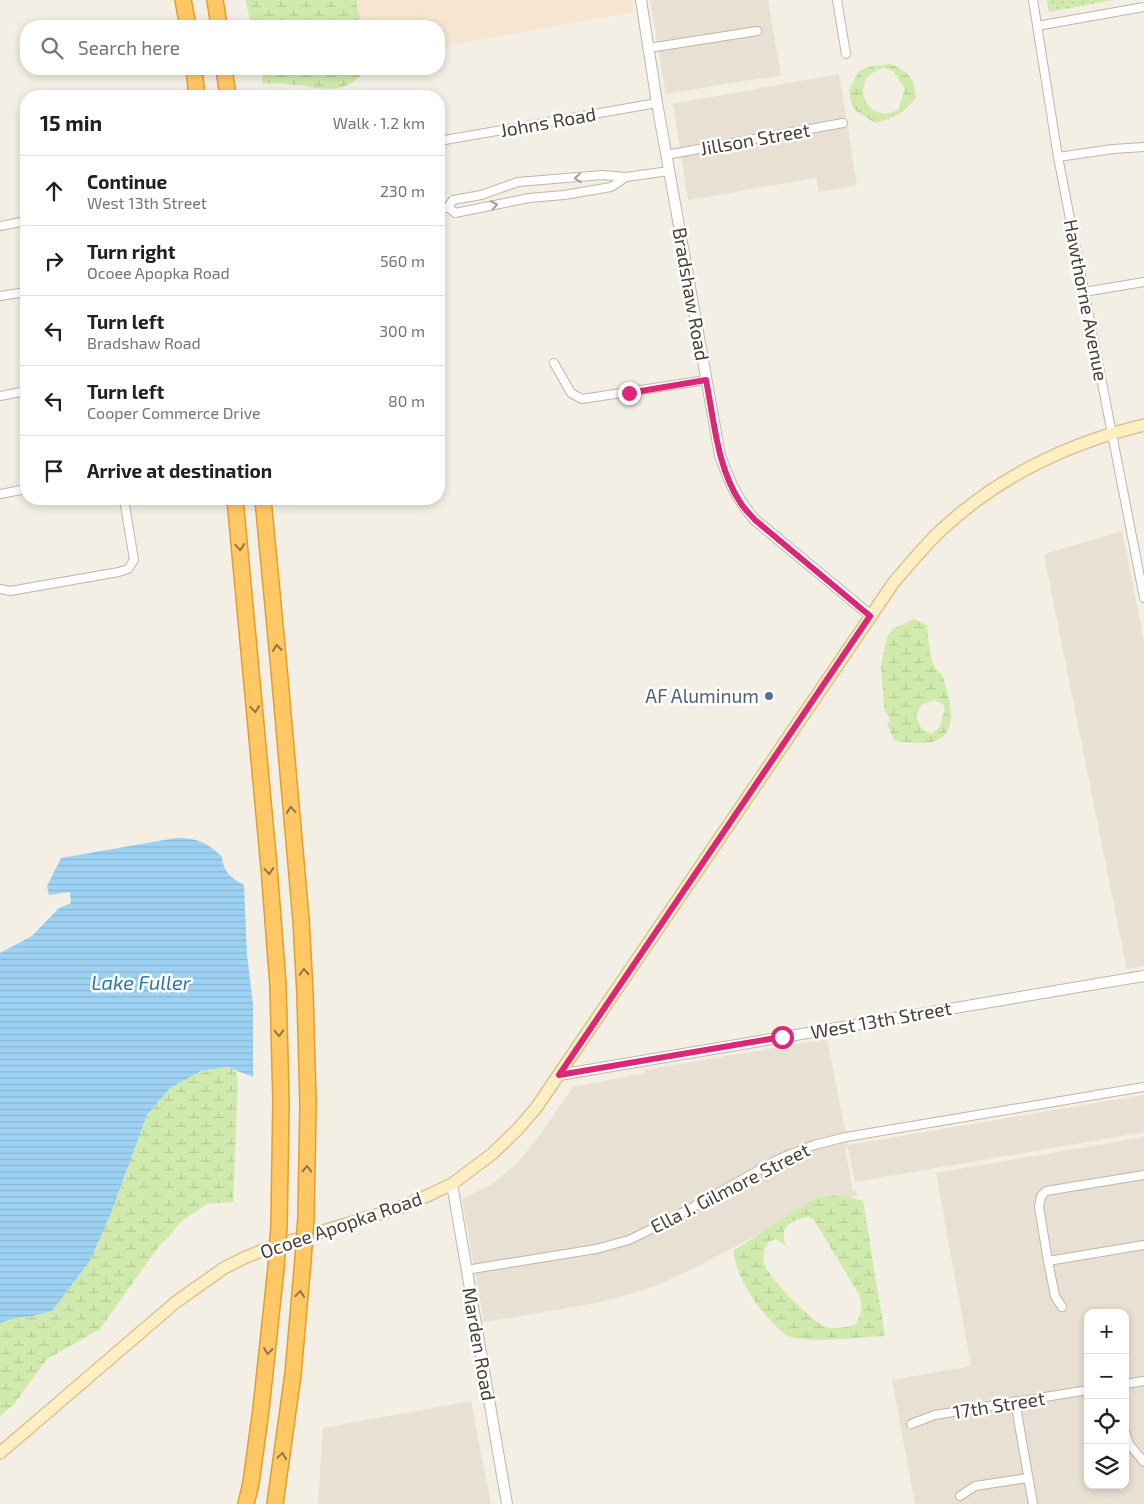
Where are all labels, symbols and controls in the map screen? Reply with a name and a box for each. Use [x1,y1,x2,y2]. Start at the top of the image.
search box [20,20,445,75]
icon: search [38,34,66,62]
text: Search here [78,36,180,59]
street label: Johns Road [498,102,598,141]
text: 15 min [40,110,102,135]
text: Walk · 1.2 km [333,113,425,132]
street label: Jillson Street [698,118,812,159]
text: Continue [87,170,167,193]
one-way arrow [573,172,581,183]
icon: ahead [40,177,68,205]
text: 230 m [380,181,425,200]
text: West 13th Street [87,193,207,212]
one-way arrow [489,200,498,211]
street label: Hawthorne Avenue [1060,217,1113,383]
street label: Bradshaw Road [668,225,715,362]
text: Turn right [87,240,175,263]
icon: right [40,247,68,275]
text: 560 m [380,251,425,270]
text: Ocoee Apopka Road [87,263,230,282]
text: Turn left [87,310,164,333]
icon: left [40,317,68,345]
text: 300 m [379,321,425,340]
text: Bradshaw Road [87,333,201,352]
text: Turn left [87,380,164,403]
route end [618,382,641,405]
icon: left [40,387,68,415]
text: 80 m [388,391,425,410]
text: Cooper Commerce Drive [87,403,261,422]
icon: arrive [40,457,68,485]
text: Arrive at destination [87,459,272,482]
one-way arrow [234,544,245,552]
one-way arrow [272,644,283,652]
place label: AF Aluminum [645,684,759,707]
marker: AF Aluminum [763,690,775,702]
one-way arrow [249,705,260,713]
one-way arrow [286,806,297,814]
one-way arrow [264,867,275,875]
one-way arrow [299,968,310,976]
water label: Lake Fuller [91,970,192,994]
street label: West 13th Street [809,996,953,1043]
route start [771,1026,794,1049]
one-way arrow [274,1029,285,1037]
street label: Ella J. Gilmore Street [646,1137,813,1238]
one-way arrow [302,1165,312,1173]
street label: Ocoee Apopka Road [257,1186,425,1263]
street label: Marden Road [458,1285,501,1402]
one-way arrow [294,1290,305,1298]
map controls [1084,1309,1129,1489]
button: + [1084,1309,1129,1354]
one-way arrow [263,1347,274,1355]
button: − [1084,1354,1129,1399]
street label: 17th Street [951,1386,1046,1423]
button: locate [1084,1399,1129,1444]
button: layers [1084,1444,1129,1489]
one-way arrow [276,1451,286,1460]

